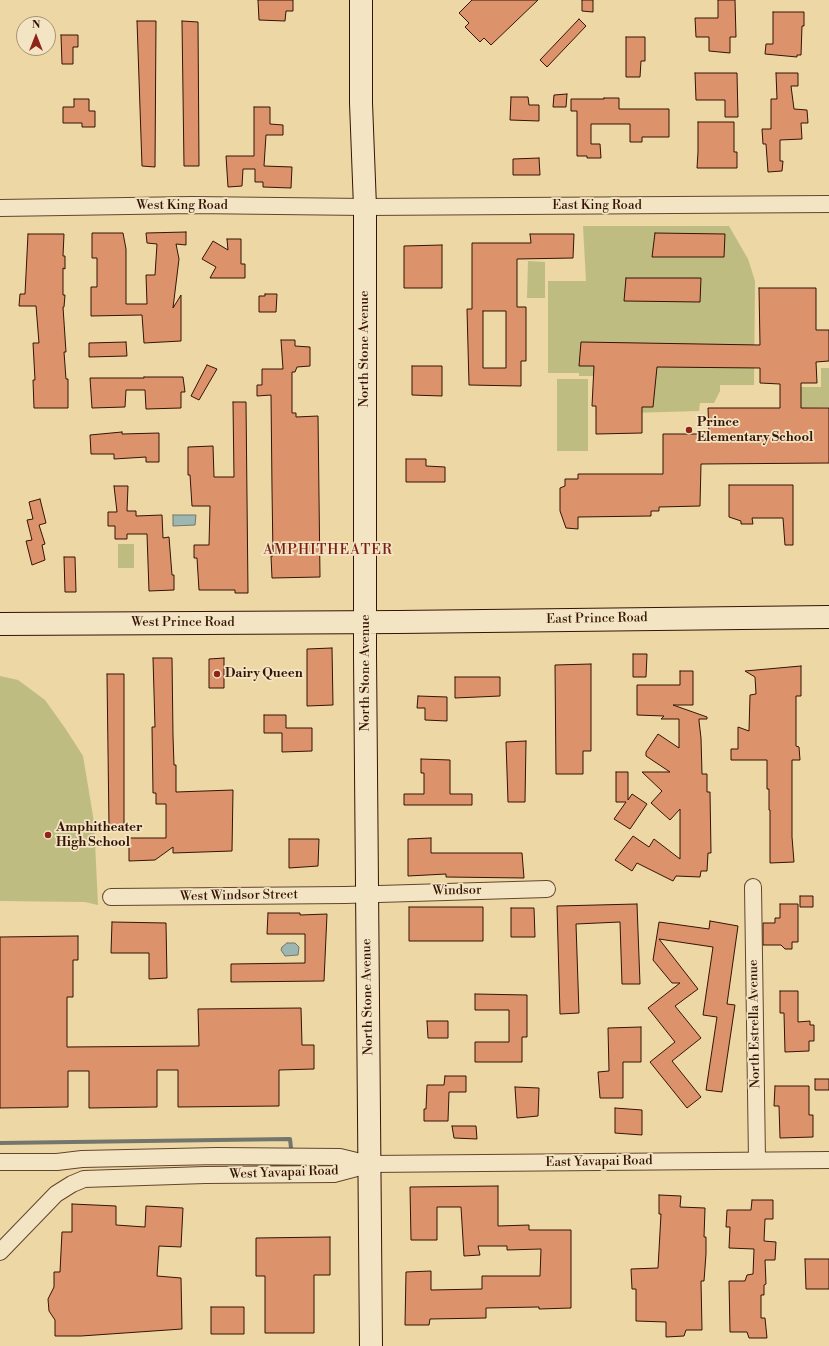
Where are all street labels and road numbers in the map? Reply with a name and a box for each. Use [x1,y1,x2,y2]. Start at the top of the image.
street label: West King Road [136,198,228,214]
street label: East King Road [552,198,642,214]
street label: North Stone Avenue [357,290,373,408]
street label: East Prince Road [546,610,648,628]
street label: North Stone Avenue [358,614,374,732]
street label: West Prince Road [131,615,235,631]
street label: Windsor [432,883,482,899]
street label: West Windsor Street [180,887,298,905]
street label: North Stone Avenue [359,938,377,1056]
street label: North Estrella Avenue [746,959,764,1089]
street label: East Yavapai Road [545,1153,653,1171]
street label: West Yavapai Road [229,1163,339,1183]

